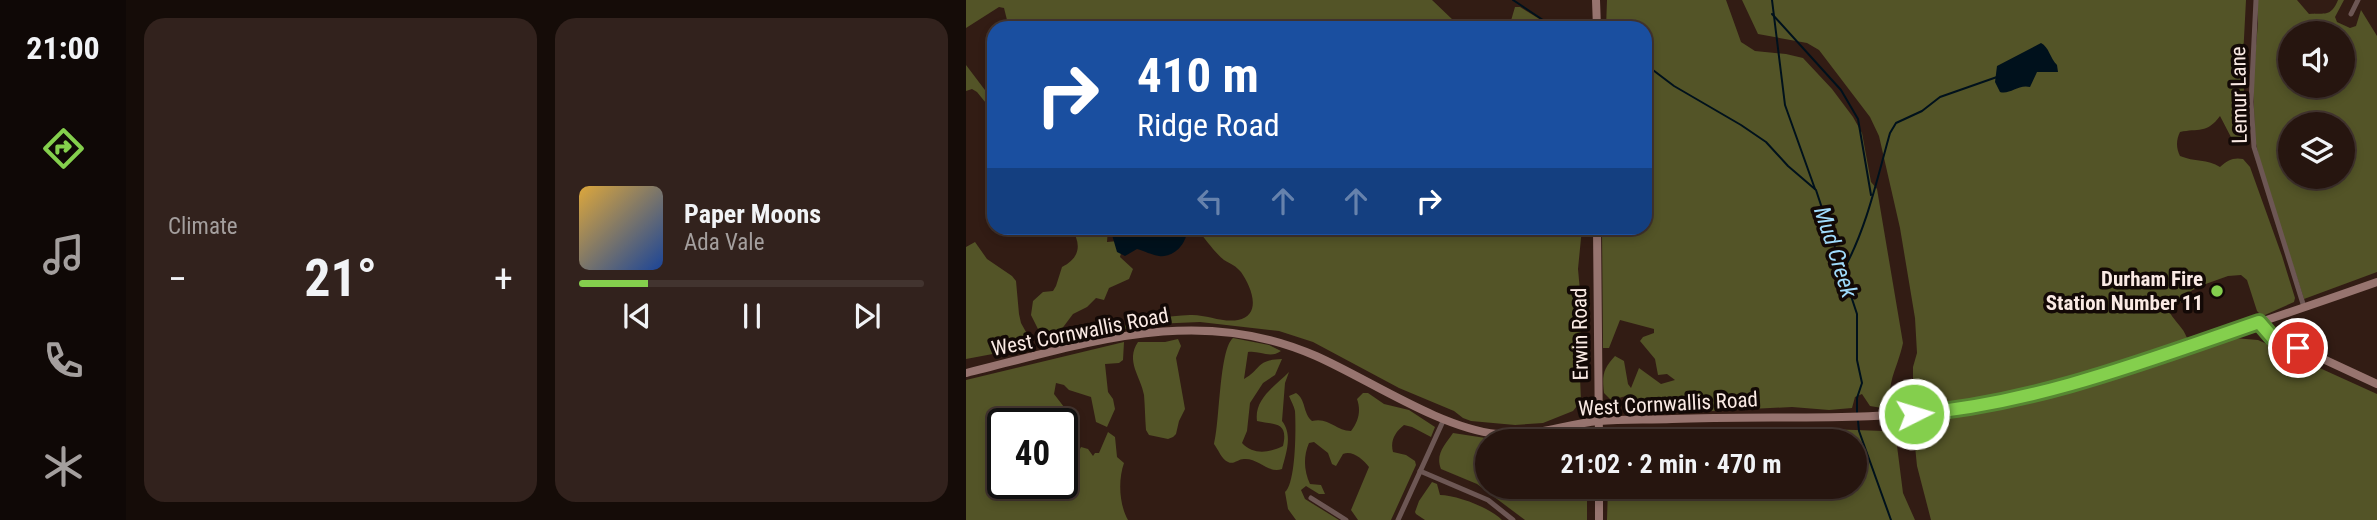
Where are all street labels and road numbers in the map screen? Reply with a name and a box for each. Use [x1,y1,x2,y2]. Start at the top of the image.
street label: Lemur Lane [2226,46,2252,144]
street label: Erwin Road [1567,287,1593,381]
street label: West Cornwallis Road [989,303,1171,361]
street label: West Cornwallis Road [1578,387,1758,421]

